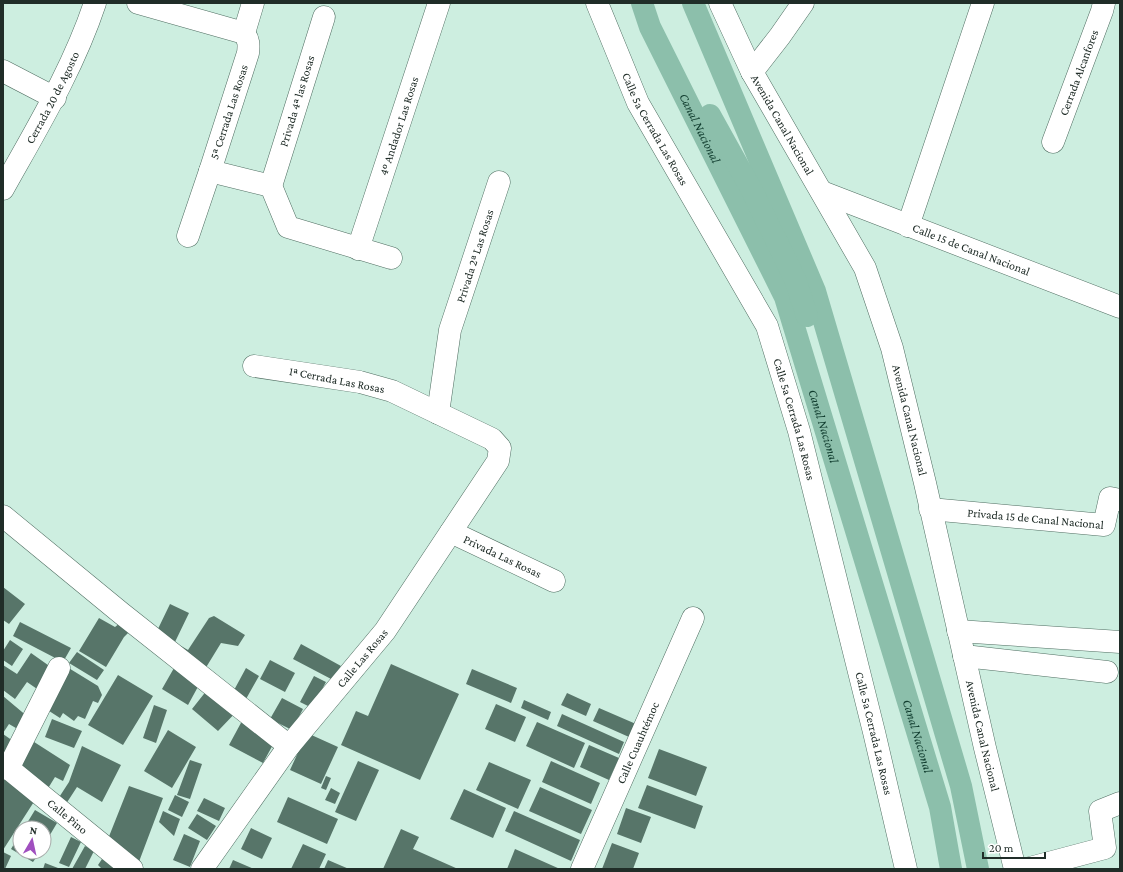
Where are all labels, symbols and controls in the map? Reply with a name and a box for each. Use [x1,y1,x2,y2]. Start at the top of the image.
street label: Cerrada Alcanfores [1056,27,1101,118]
street label: Cerrada 20 de Agosto [23,49,82,146]
street label: Privada 4ª las Rosas [276,53,318,148]
street label: 5ª Cerrada Las Rosas [207,63,251,161]
street label: Calle 5a Cerrada Las Rosas [619,71,691,188]
street label: Avenida Canal Nacional [748,72,817,178]
street label: 4º Andador Las Rosas [376,75,422,177]
water label: Canal Nacional [677,90,725,166]
street label: Privada 2ª Las Rosas [453,207,497,304]
street label: Calle 15 de Canal Nacional [911,221,1032,279]
street label: Calle 5a Cerrada Las Rosas [770,357,818,482]
street label: Avenida Canal Nacional [889,363,930,477]
street label: 1ª Cerrada Las Rosas [288,364,386,396]
water label: Canal Nacional [806,387,843,465]
street label: Privada 15 de Canal Nacional [967,505,1104,532]
street label: Privada Las Rosas [461,532,544,581]
street label: Calle Las Rosas [334,626,391,691]
street label: Calle 5a Cerrada Las Rosas [852,670,896,797]
street label: Avenida Canal Nacional [963,679,1002,793]
water label: Canal Nacional [900,697,937,775]
street label: Calle Cuauhtémoc [614,700,662,786]
street label: Calle Pino [44,796,90,837]
north arrow [12,820,52,860]
text: N [29,824,39,837]
scale bar [983,834,1045,860]
text: 20 m [989,841,1014,855]

